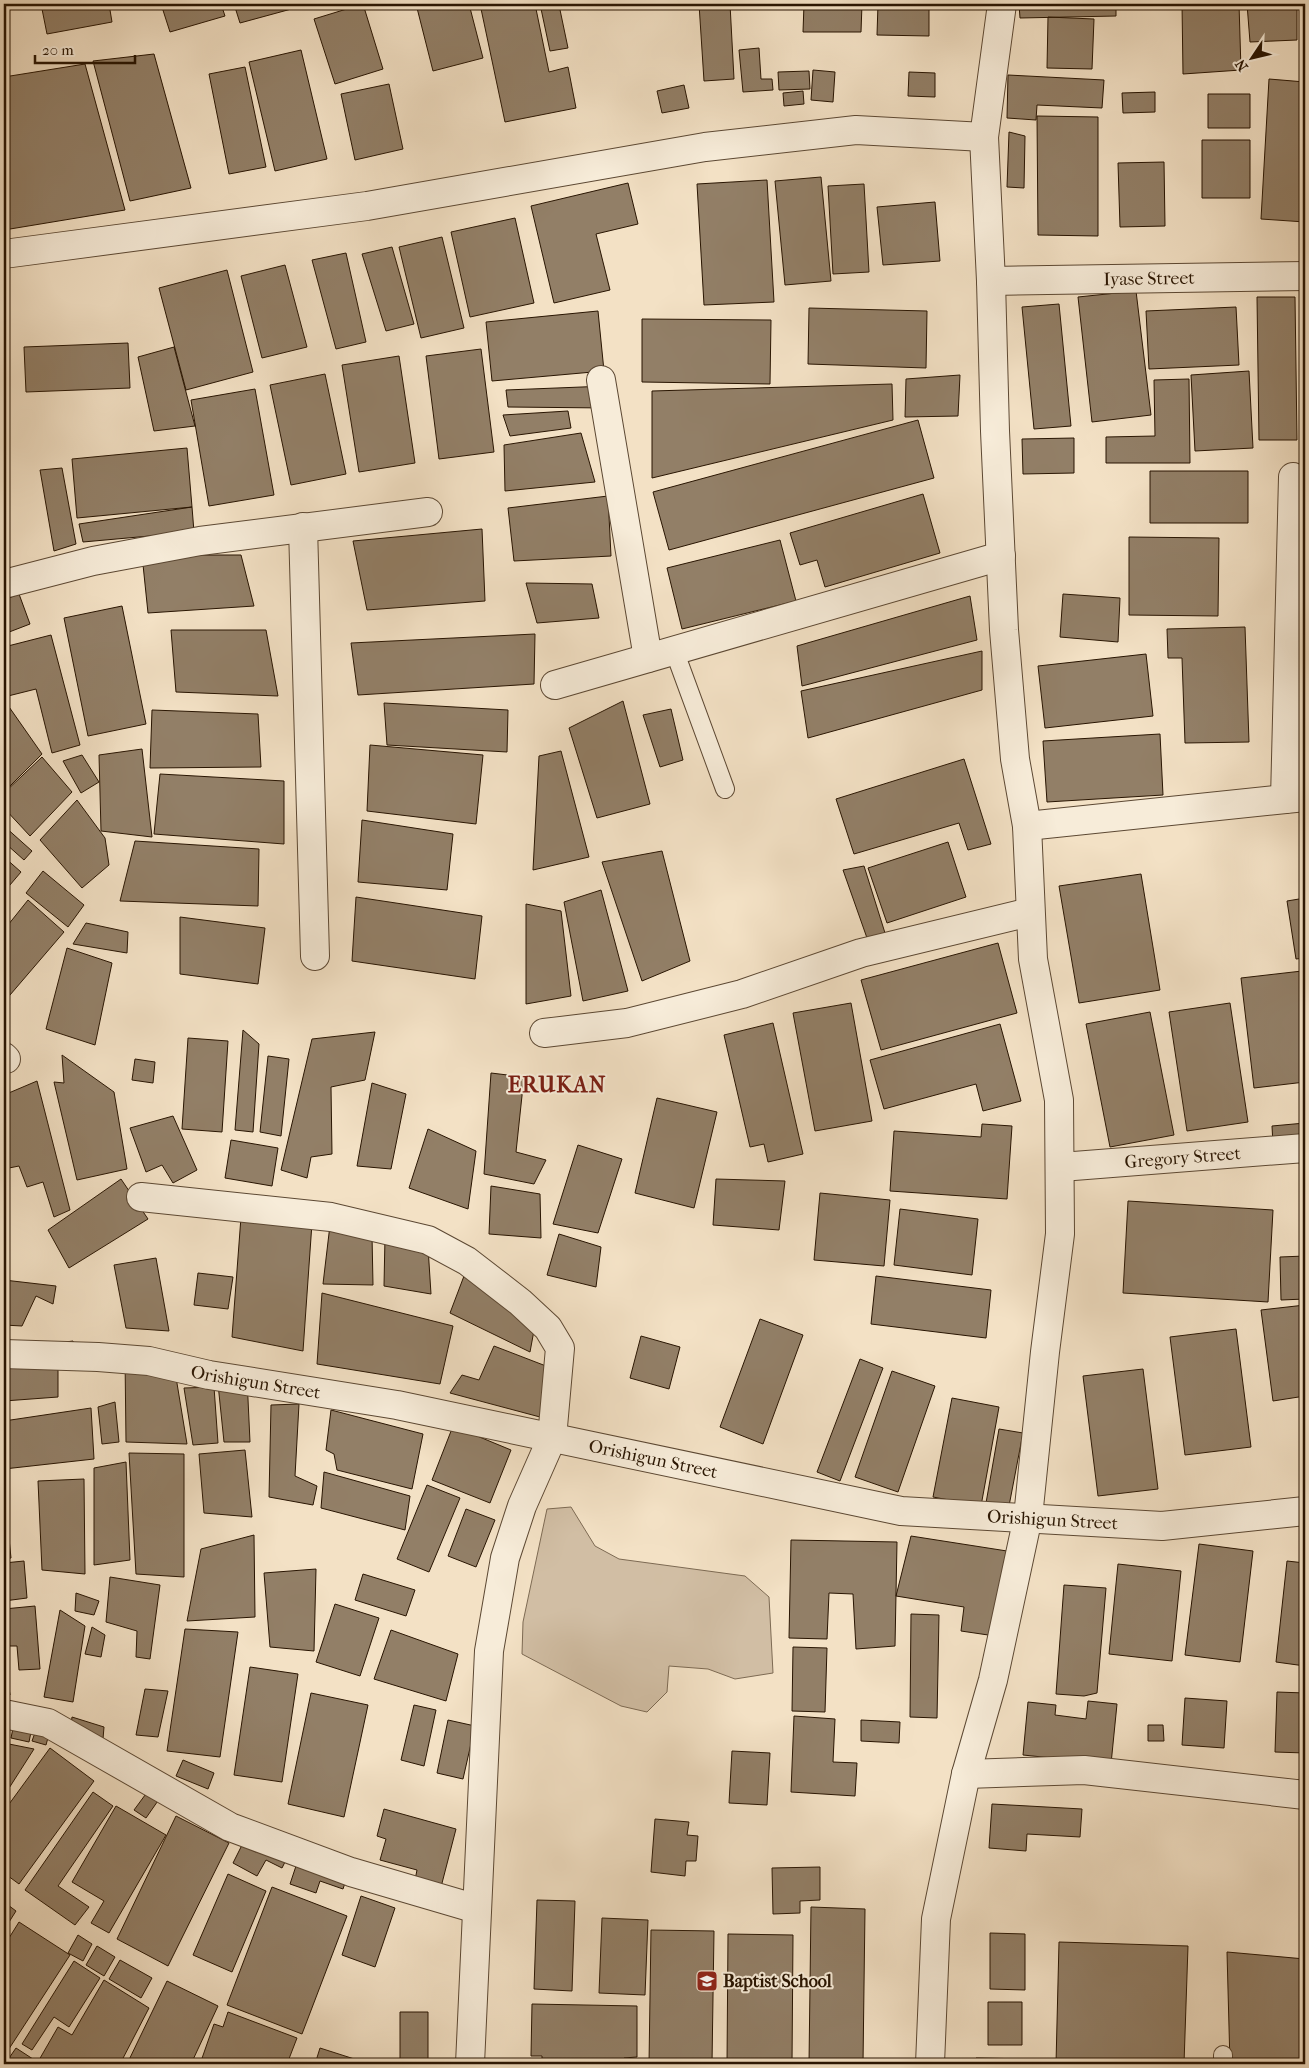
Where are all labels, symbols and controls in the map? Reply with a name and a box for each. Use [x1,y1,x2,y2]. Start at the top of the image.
scale bar [35,32,135,64]
north arrow [1226,32,1276,82]
text: 20 m [42,41,74,59]
text: N [1232,56,1252,74]
street label: Iyase Street [1103,268,1195,290]
district label: ERUKAN [508,1072,606,1098]
street label: Gregory Street [1124,1143,1242,1173]
street label: Orishigun Street [189,1361,322,1404]
street label: Orishigun Street [587,1436,720,1483]
street label: Orishigun Street [986,1506,1119,1534]
school or university icon: Baptist School [695,1969,719,1993]
place label: Baptist School [723,1971,833,1992]

